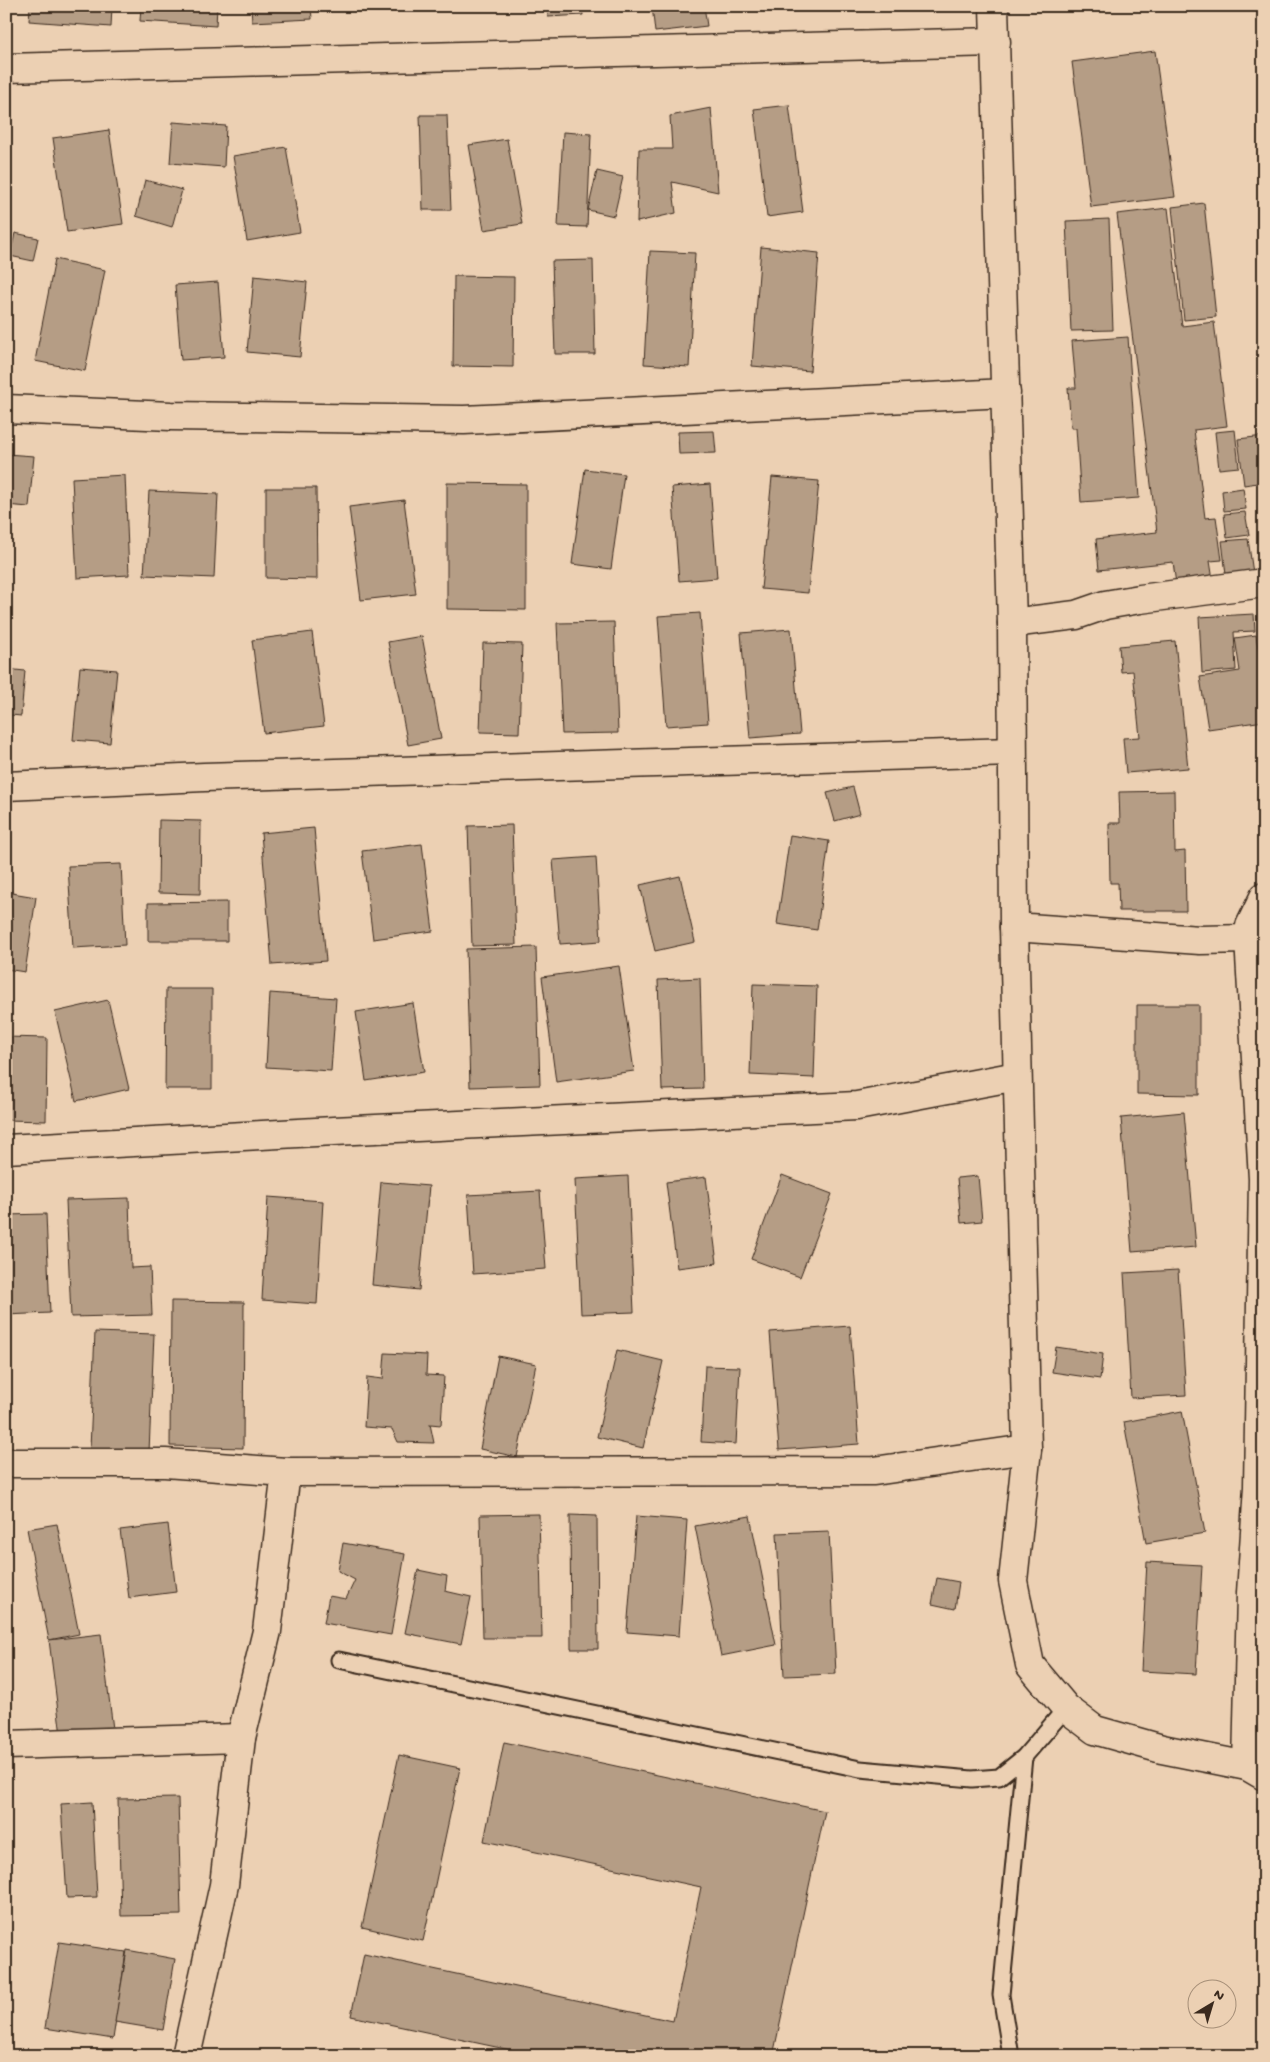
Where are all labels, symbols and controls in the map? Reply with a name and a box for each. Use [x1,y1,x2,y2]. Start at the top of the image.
north arrow [1188,1980,1238,2030]
text: N [1210,1986,1227,2005]

